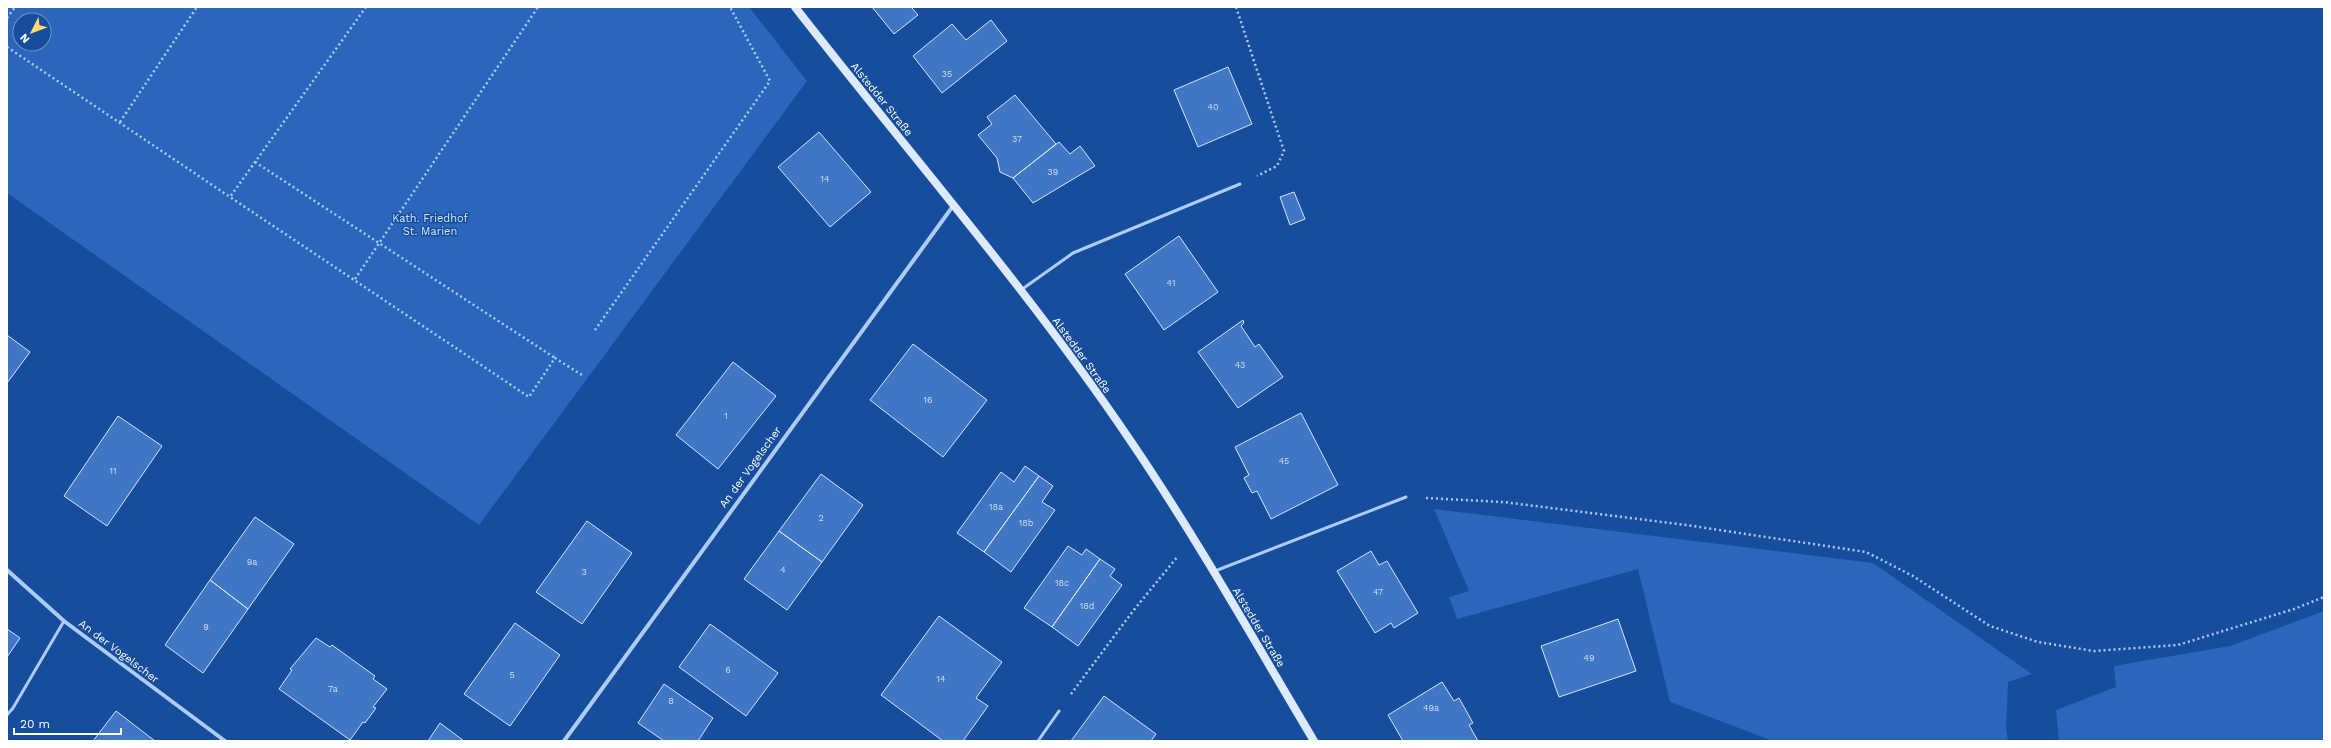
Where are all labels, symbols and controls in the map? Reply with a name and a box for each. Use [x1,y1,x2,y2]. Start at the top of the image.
north arrow [12,12,52,52]
text: N [17,31,32,46]
street label: Alstedder Straße [848,60,915,139]
house number: 35 [942,69,952,79]
house number: 40 [1207,102,1219,112]
house number: 37 [1012,134,1022,144]
house number: 39 [1048,167,1058,177]
house number: 14 [820,174,830,184]
park label: Kath. Friedhof St. Marien [392,212,469,238]
house number: 41 [1167,278,1175,288]
street label: Alstedder Straße [1050,315,1114,396]
house number: 43 [1235,360,1245,370]
house number: 16 [924,395,932,405]
house number: 1 [724,411,728,421]
street label: An der Vogelscher [717,424,784,510]
house number: 45 [1279,456,1289,466]
house number: 11 [109,466,117,476]
house number: 18a [989,502,1003,512]
house number: 2 [818,513,824,523]
house number: 18b [1019,518,1034,528]
house number: 9a [247,557,257,567]
house number: 4 [780,565,786,575]
house number: 3 [581,567,587,577]
house number: 18c [1055,578,1069,588]
street label: Alstedder Straße [1230,585,1288,670]
house number: 47 [1373,587,1383,597]
house number: 18d [1080,601,1094,611]
street label: An der Vogelscher [76,617,162,686]
house number: 9 [203,622,209,632]
house number: 49 [1583,653,1595,663]
house number: 6 [725,665,731,675]
house number: 5 [509,670,515,680]
house number: 14 [936,674,946,684]
house number: 7a [328,684,338,694]
house number: 8 [668,696,674,706]
house number: 49a [1423,703,1439,713]
scale bar [14,710,121,736]
text: 20 m [20,717,50,731]

